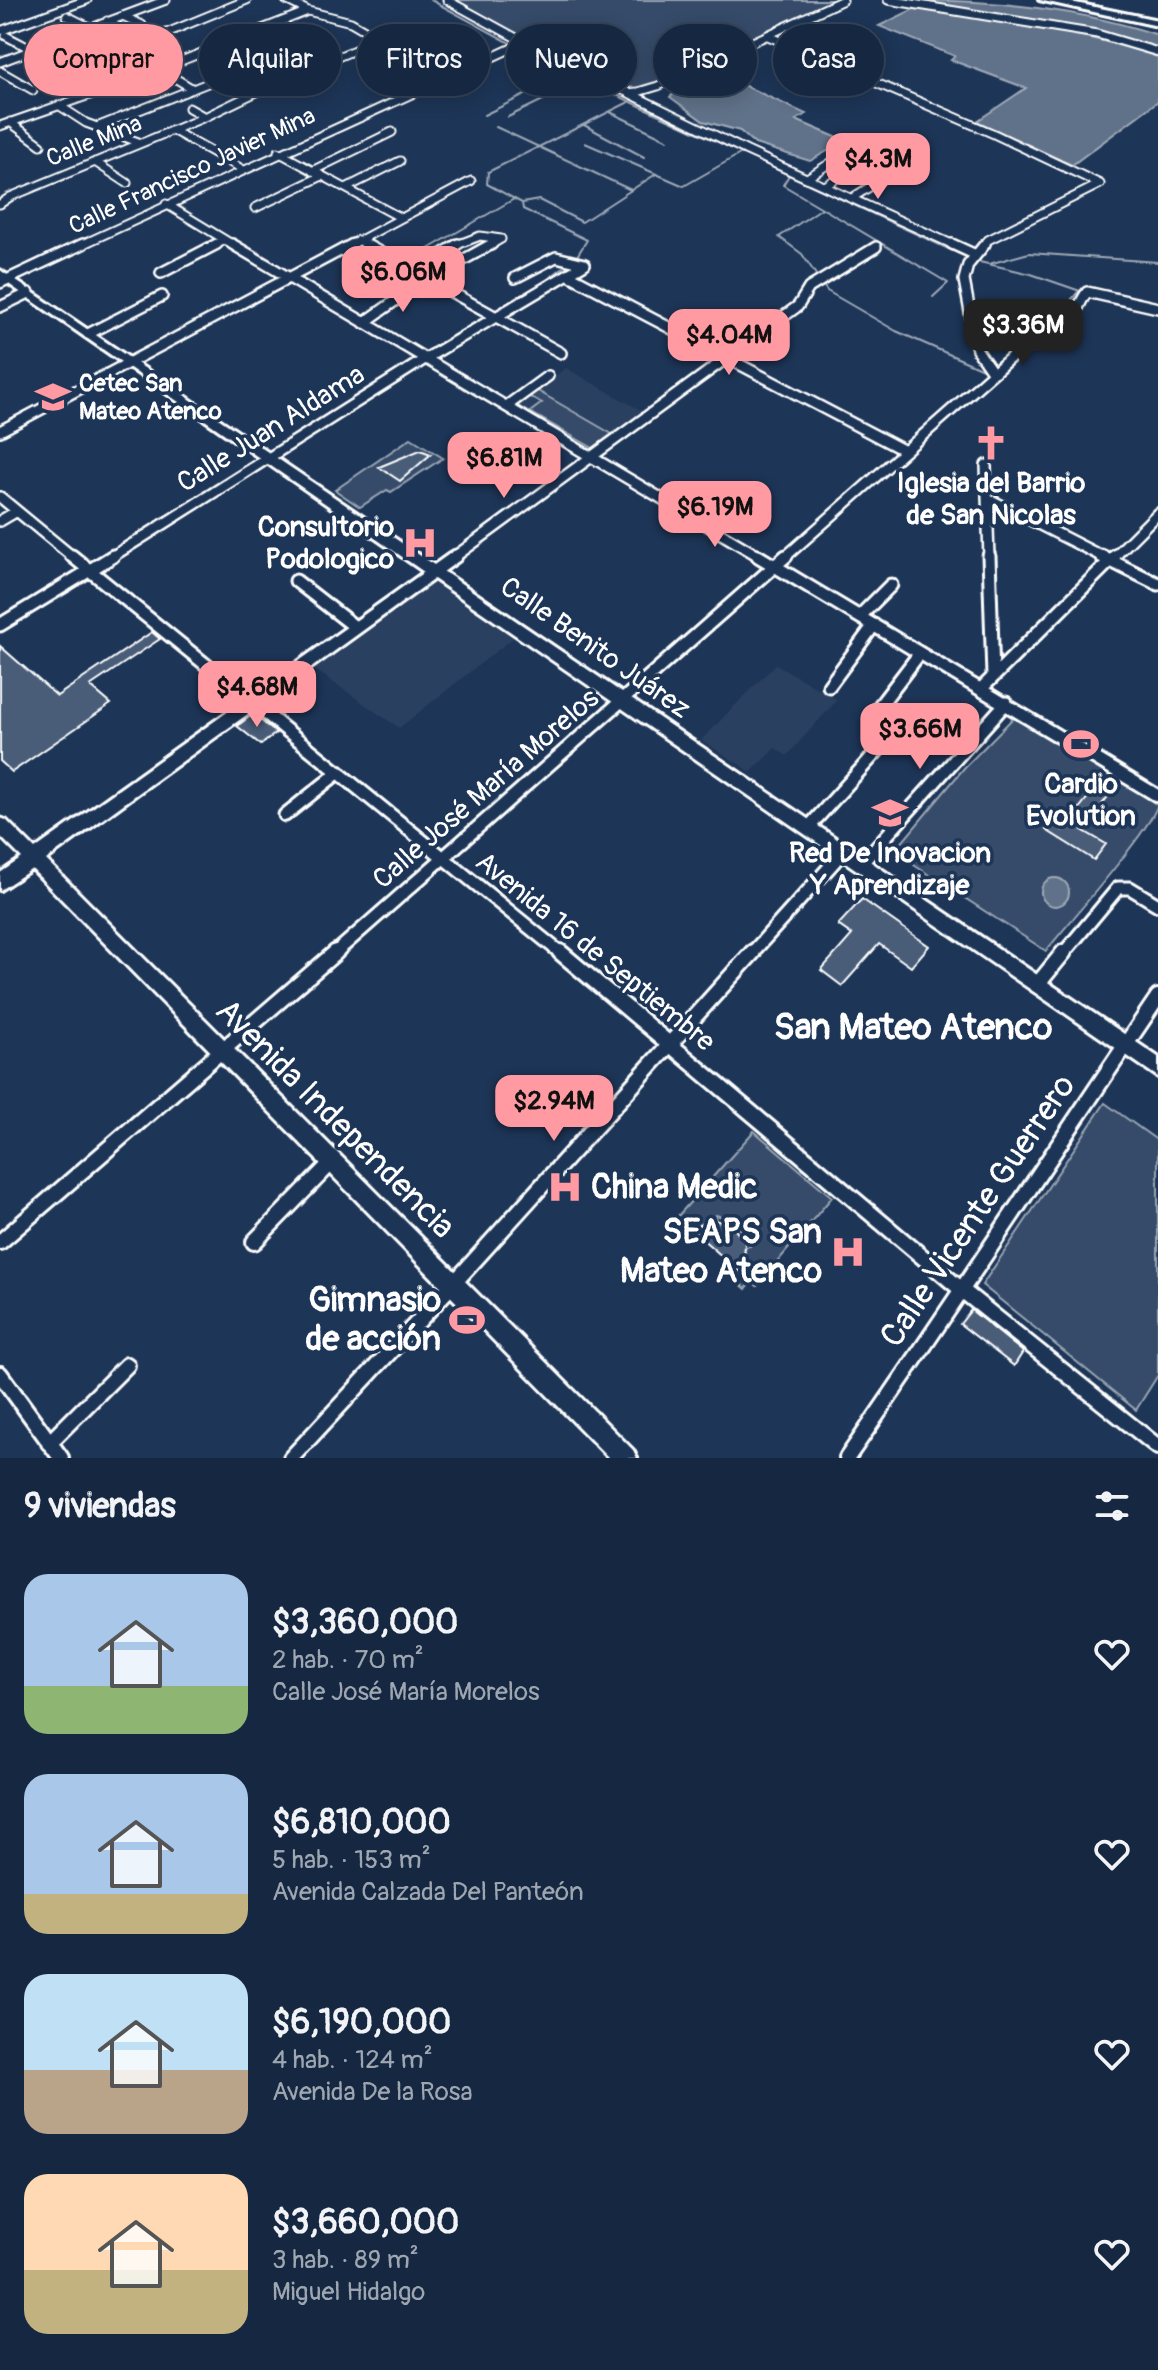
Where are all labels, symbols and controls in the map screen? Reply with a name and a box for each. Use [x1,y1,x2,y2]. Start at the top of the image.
chip: Comprar [24,24,183,96]
chip: Alquilar [199,24,341,96]
chip: Filtros [357,24,490,96]
chip: Nuevo [506,24,637,96]
chip: Piso [653,24,757,96]
chip: Casa [773,24,884,96]
street label: Calle Francisco Javier Mina [64,101,320,241]
street label: Calle Mina [42,109,146,173]
pin: $4.3M [822,133,934,201]
text: $4.3M [844,143,912,175]
pin: $6.06M [338,246,468,314]
text: $6.06M [360,256,446,288]
pin: $3.36M [958,299,1088,367]
pin: $4.04M [664,309,794,377]
text: $3.36M [982,309,1064,341]
text: $4.04M [686,319,772,351]
street label: Calle Juan Aldama [171,357,371,501]
place label: Cetec San Mateo Atenco [79,369,222,426]
school or university icon: Cetec San Mateo Atenco [34,378,72,416]
church icon: Iglesia del Barrio de San Nicolas [972,424,1010,462]
pin: $6.81M [439,432,569,500]
text: $6.81M [466,442,542,474]
place label: Iglesia del Barrio de San Nicolas [897,466,1085,533]
pin: $6.19M [650,481,780,549]
text: $6.19M [676,491,754,523]
place label: Consultorio Podologico [258,510,394,577]
hospital icon: Consultorio Podologico [401,524,439,562]
street label: Calle Benito Juárez [493,569,697,727]
pin: $4.68M [192,661,322,729]
text: $4.68M [216,671,298,703]
street label: Calle José María Morelos [366,681,607,897]
pin: $3.66M [855,703,985,771]
text: $3.66M [878,713,962,745]
sports icon: Cardio Evolution [1062,725,1100,763]
place label: Cardio Evolution [1026,767,1136,834]
school or university icon: Red De Inovacion Y Aprendizaje [871,794,909,832]
place label: Red De Inovacion Y Aprendizaje [789,836,991,903]
street label: Avenida 16 de Septiembre [468,845,722,1060]
street label: Avenida Independencia [206,990,464,1248]
district label: San Mateo Atenco [774,1005,1052,1050]
street label: Calle Vicente Guerrero [871,1066,1085,1356]
pin: $2.94M [489,1075,619,1143]
text: $2.94M [513,1085,595,1117]
place label: China Medic [591,1166,758,1209]
hospital icon: China Medic [546,1168,584,1206]
place label: SEAPS San Mateo Atenco [620,1211,822,1293]
hospital icon: SEAPS San Mateo Atenco [829,1233,867,1271]
place label: Gimnasio de acción [306,1279,441,1361]
sports icon: Gimnasio de acción [448,1301,486,1339]
icon: filters [1090,1484,1134,1528]
text: 9 viviendas [24,1485,176,1528]
text: $3,360,000 [272,1601,458,1644]
icon: home [88,1606,184,1702]
icon: heart [1090,1632,1134,1676]
text: 2 hab. · 70 m² [272,1644,424,1676]
text: Calle José María Morelos [272,1676,540,1708]
text: $6,810,000 [272,1801,451,1844]
icon: home [88,1806,184,1902]
icon: heart [1090,1832,1134,1876]
text: 5 hab. · 153 m² [272,1844,431,1876]
text: Avenida Calzada Del Panteón [272,1876,584,1908]
text: $6,190,000 [272,2001,451,2044]
icon: home [88,2006,184,2102]
icon: heart [1090,2032,1134,2076]
text: 4 hab. · 124 m² [272,2044,433,2076]
text: Avenida De la Rosa [272,2076,473,2108]
text: $3,660,000 [272,2201,459,2244]
icon: home [88,2206,184,2302]
icon: heart [1090,2232,1134,2276]
text: 3 hab. · 89 m² [272,2244,419,2276]
text: Miguel Hidalgo [272,2276,425,2308]

